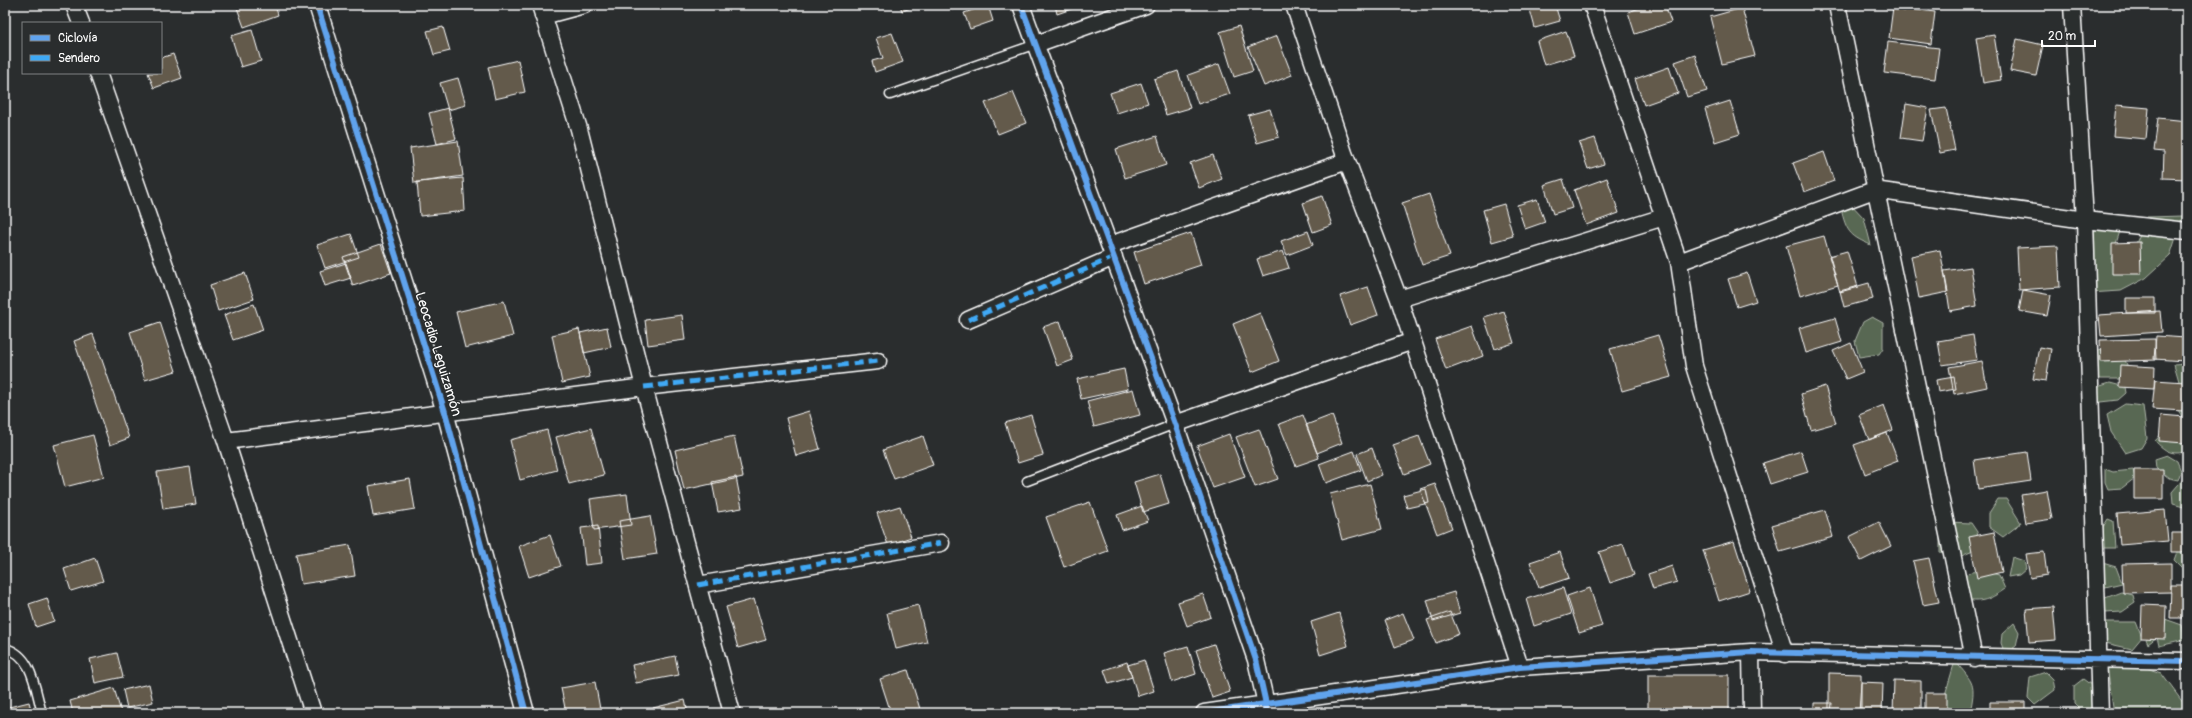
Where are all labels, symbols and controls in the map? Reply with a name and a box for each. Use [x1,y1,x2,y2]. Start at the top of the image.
legend [22,22,162,74]
scale bar [2042,22,2095,48]
text: 20 m [2048,29,2077,44]
text: Ciclovía [58,31,98,46]
text: Sendero [58,51,100,66]
street label: Leocadio Leguizamón [412,290,466,418]

